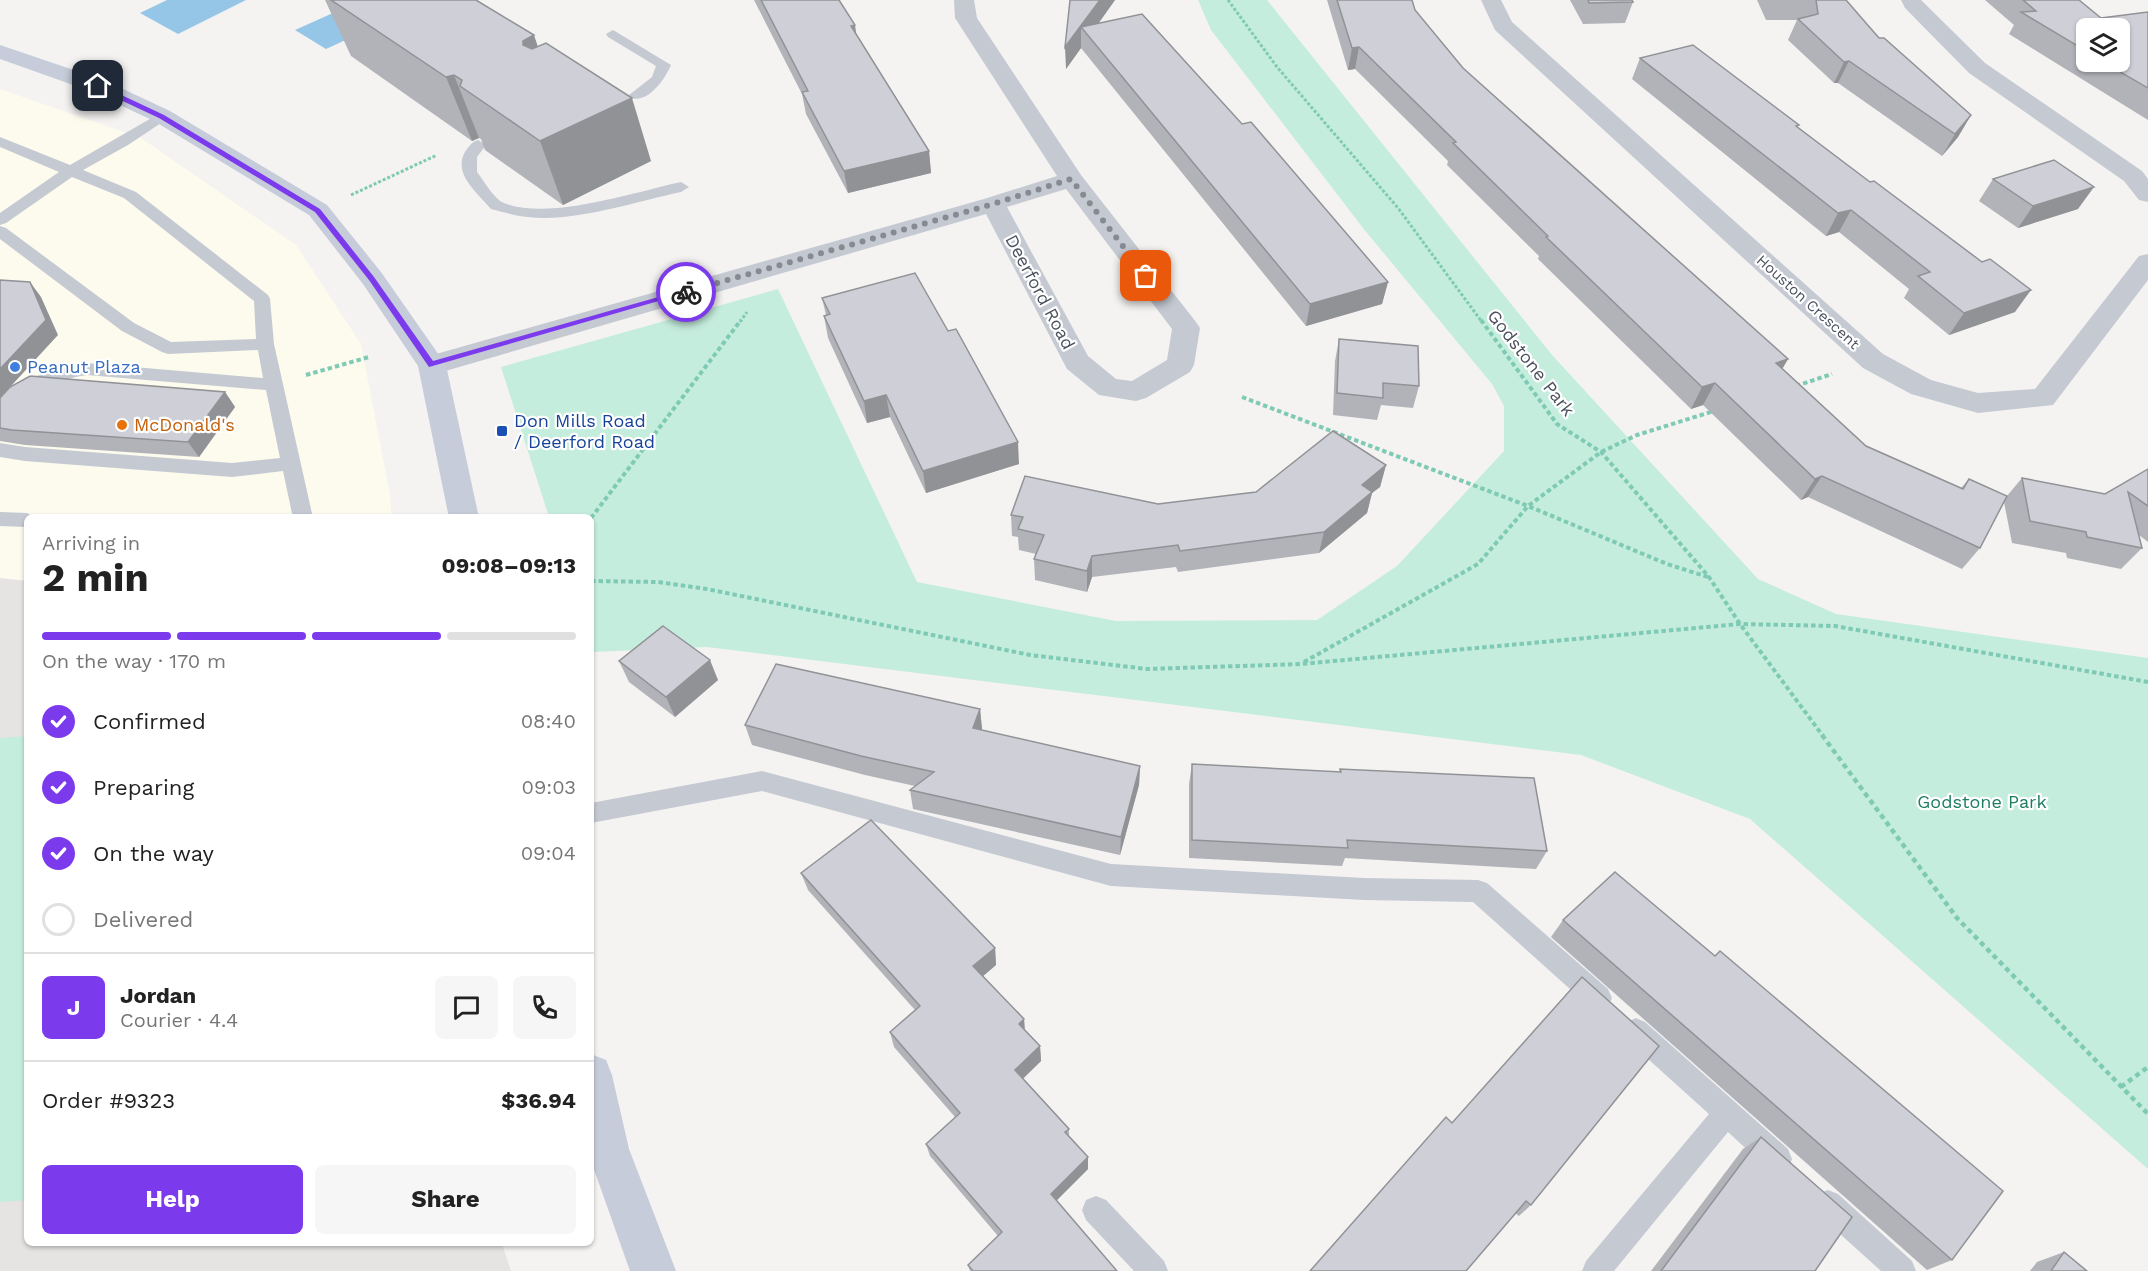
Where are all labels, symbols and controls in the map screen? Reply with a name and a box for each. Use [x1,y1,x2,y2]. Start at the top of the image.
map controls [2076,18,2130,72]
button: layers [2076,18,2130,72]
pin [72,60,123,111]
icon: home [81,69,114,102]
street label: Deerford Road [1001,231,1080,353]
pin [1120,250,1171,301]
street label: Houston Crescent [1753,251,1864,353]
icon: bag [1129,259,1162,292]
courier [656,262,716,322]
icon: bike [670,276,703,309]
street label: Godstone Park [1483,305,1579,420]
place label: Peanut Plaza [27,356,141,377]
marker: Peanut Plaza [8,360,22,374]
place label: Don Mills Road / Deerford Road [514,410,655,452]
place label: McDonald's [134,414,235,435]
marker: McDonald's [115,418,129,432]
marker: Don Mills Road / Deerford Road [495,424,509,438]
text: Arriving in [42,531,140,555]
text: 09:08–09:13 [442,553,576,578]
text: 2 min [42,555,149,600]
text: On the way · 170 m [42,649,226,673]
icon: check [42,705,75,738]
text: Confirmed [93,709,206,734]
text: 08:40 [521,709,576,733]
icon: check [42,771,75,804]
text: Preparing [93,775,194,800]
text: 09:03 [522,775,576,799]
park label: Godstone Park [1917,791,2047,812]
icon: check [42,837,75,870]
text: On the way [93,841,214,866]
text: 09:04 [521,841,576,865]
text: Delivered [93,907,193,932]
button: chat [435,976,498,1039]
button: phone [513,976,576,1039]
text: Jordan [120,983,196,1008]
text: J [67,995,80,1020]
text: Courier · 4.4 [120,1008,238,1032]
text: Order #9323 [42,1088,175,1113]
text: $36.94 [501,1088,576,1113]
button: Help [42,1165,303,1234]
button: Share [315,1165,576,1234]

